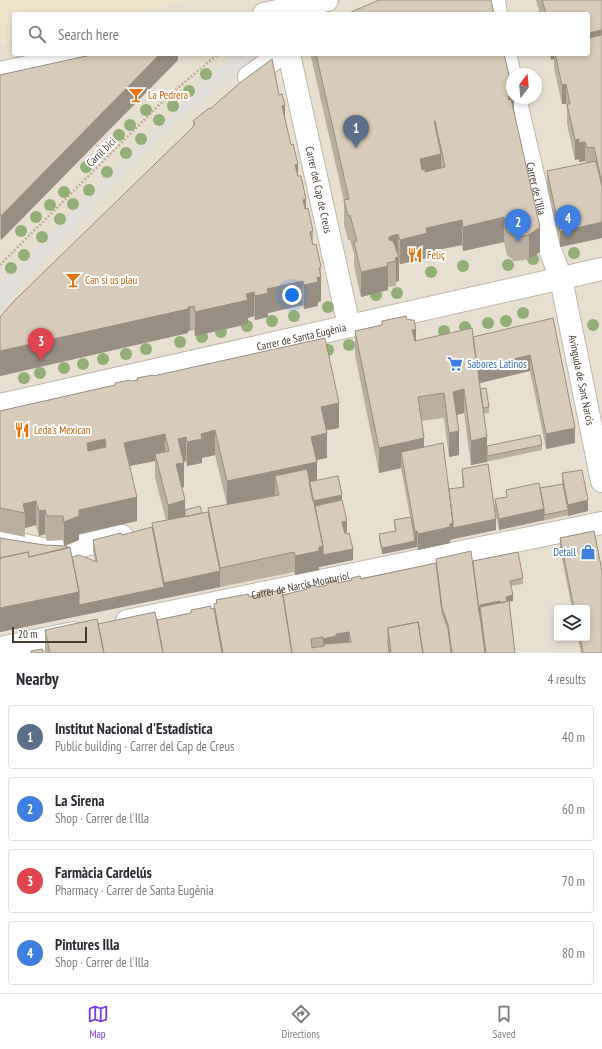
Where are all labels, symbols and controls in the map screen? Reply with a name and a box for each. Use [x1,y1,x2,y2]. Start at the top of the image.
search box [12,12,590,56]
icon: search [26,23,48,45]
text: Search here [58,25,119,44]
north arrow [506,68,542,104]
bar icon: La Pedrera [127,86,145,104]
place label: La Pedrera [148,88,188,102]
pin: 1 [343,115,369,148]
street label: Carril bici [83,134,119,170]
street label: Carrer del Cap de Creus [303,145,335,235]
street label: Carrer de l'Illa [523,161,549,216]
pin: 4 [555,205,581,238]
pin: 2 [505,209,531,242]
restaurant icon: Feliç [406,246,424,264]
place label: Feliç [427,248,445,262]
bar icon: Can si us plau [64,271,82,289]
place label: Can si us plau [85,273,137,287]
your location [282,285,302,305]
street label: Carrer de Santa Eugènia [255,320,347,354]
pin: 3 [28,328,54,361]
street label: Avinguda de Sant Narcís [566,334,598,427]
supermarket icon: Sabores Latinos [446,355,464,373]
place label: Sabores Latinos [467,357,527,371]
restaurant icon: Leda's Mexican [13,421,31,439]
place label: Leda's Mexican [34,423,91,437]
shop icon: Detall [579,543,597,561]
place label: Detall [553,545,576,559]
street label: Carrer de Narcís Monturiol [250,568,351,602]
map controls [554,605,590,641]
button: layers [554,605,590,641]
scale bar [12,625,87,644]
text: 20 m [18,627,37,641]
text: Nearby [16,668,59,690]
text: 4 results [547,671,586,688]
text: Institut Nacional d'Estadística [55,719,213,738]
text: 1 [27,729,33,746]
text: 40 m [562,729,585,746]
text: Public building · Carrer del Cap de Creus [55,738,234,755]
text: La Sirena [55,791,104,810]
text: 2 [27,801,33,818]
text: 60 m [562,801,585,818]
text: Shop · Carrer de l'Illa [55,810,149,827]
text: Farmàcia Cardelús [55,863,152,882]
text: 3 [27,873,33,890]
text: 70 m [562,873,585,890]
text: Pharmacy · Carrer de Santa Eugènia [55,882,214,899]
text: Pintures Illa [55,935,120,954]
text: 4 [27,945,33,962]
text: 80 m [562,945,585,962]
text: Shop · Carrer de l'Illa [55,954,149,971]
tab: Map [87,1003,109,1041]
tab: Directions [282,1003,320,1041]
tab: Saved [493,1003,515,1041]

